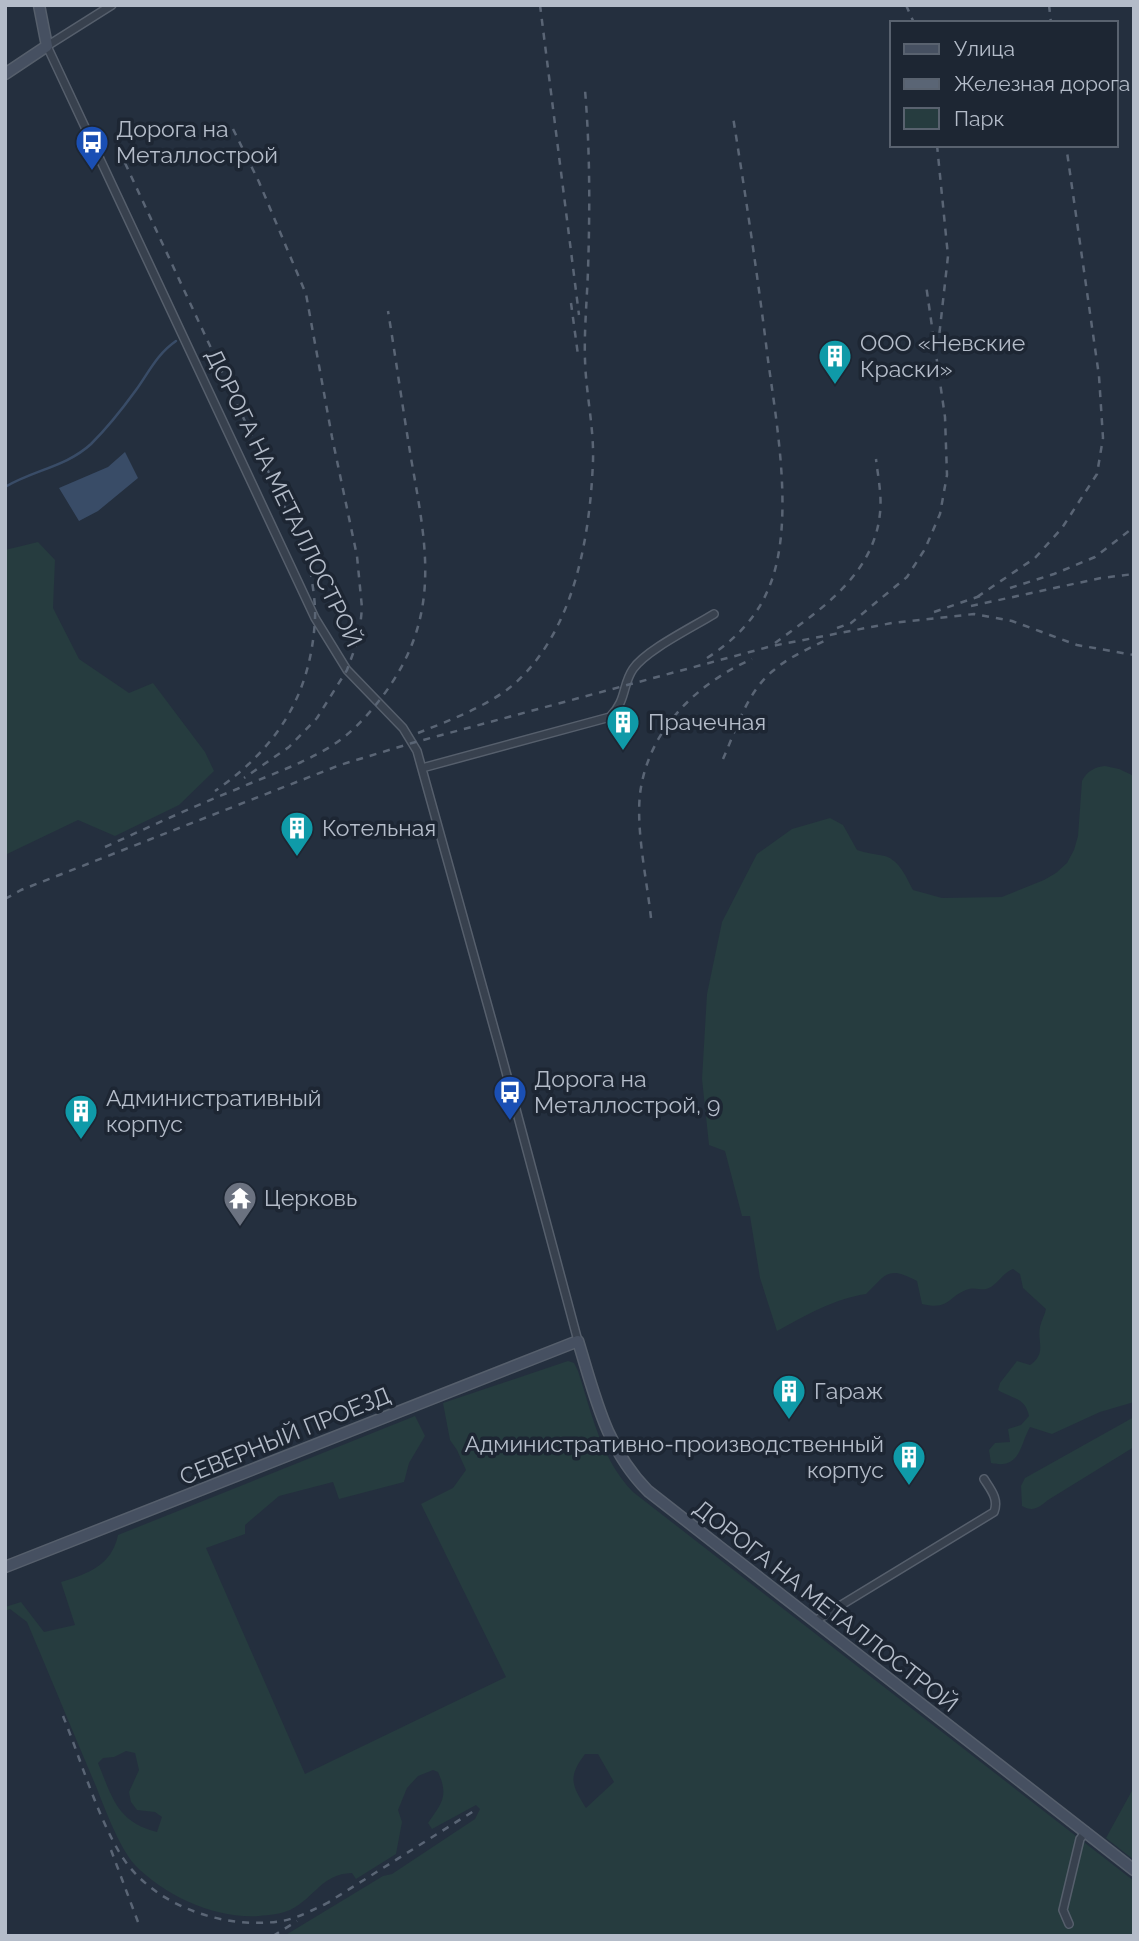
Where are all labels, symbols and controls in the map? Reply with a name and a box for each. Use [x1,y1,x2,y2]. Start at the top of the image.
legend [890,21,1118,147]
text: Улица [954,36,1015,61]
text: Железная дорога [954,71,1130,96]
text: Парк [954,106,1004,131]
place label: Дорога на Металлострой [116,115,278,168]
bus stop icon: Дорога на Металлострой [73,123,111,172]
place label: ООО «Невские Краски» [860,329,1025,382]
building icon: ООО «Невские Краски» [816,337,854,386]
street label: ДОРОГА НА МЕТАЛЛОСТРОЙ [200,344,368,651]
building icon: Прачечная [604,703,642,752]
place label: Прачечная [648,708,766,735]
building icon: Котельная [278,809,316,858]
place label: Котельная [322,814,436,841]
place label: Дорога на Металлострой, 9 [534,1065,720,1118]
bus stop icon: Дорога на Металлострой, 9 [491,1073,529,1122]
place label: Административный корпус [106,1084,321,1137]
building icon: Административный корпус [62,1092,100,1141]
temple icon: Церковь [221,1179,259,1228]
place label: Церковь [264,1184,357,1211]
building icon: Гараж [770,1372,808,1421]
place label: Гараж [814,1377,883,1404]
street label: СЕВЕРНЫЙ ПРОЕЗД [176,1381,394,1490]
place label: Административно-производственный корпус [464,1430,884,1483]
building icon: Административно-производственный корпус [890,1438,928,1487]
street label: ДОРОГА НА МЕТАЛЛОСТРОЙ [689,1494,964,1717]

